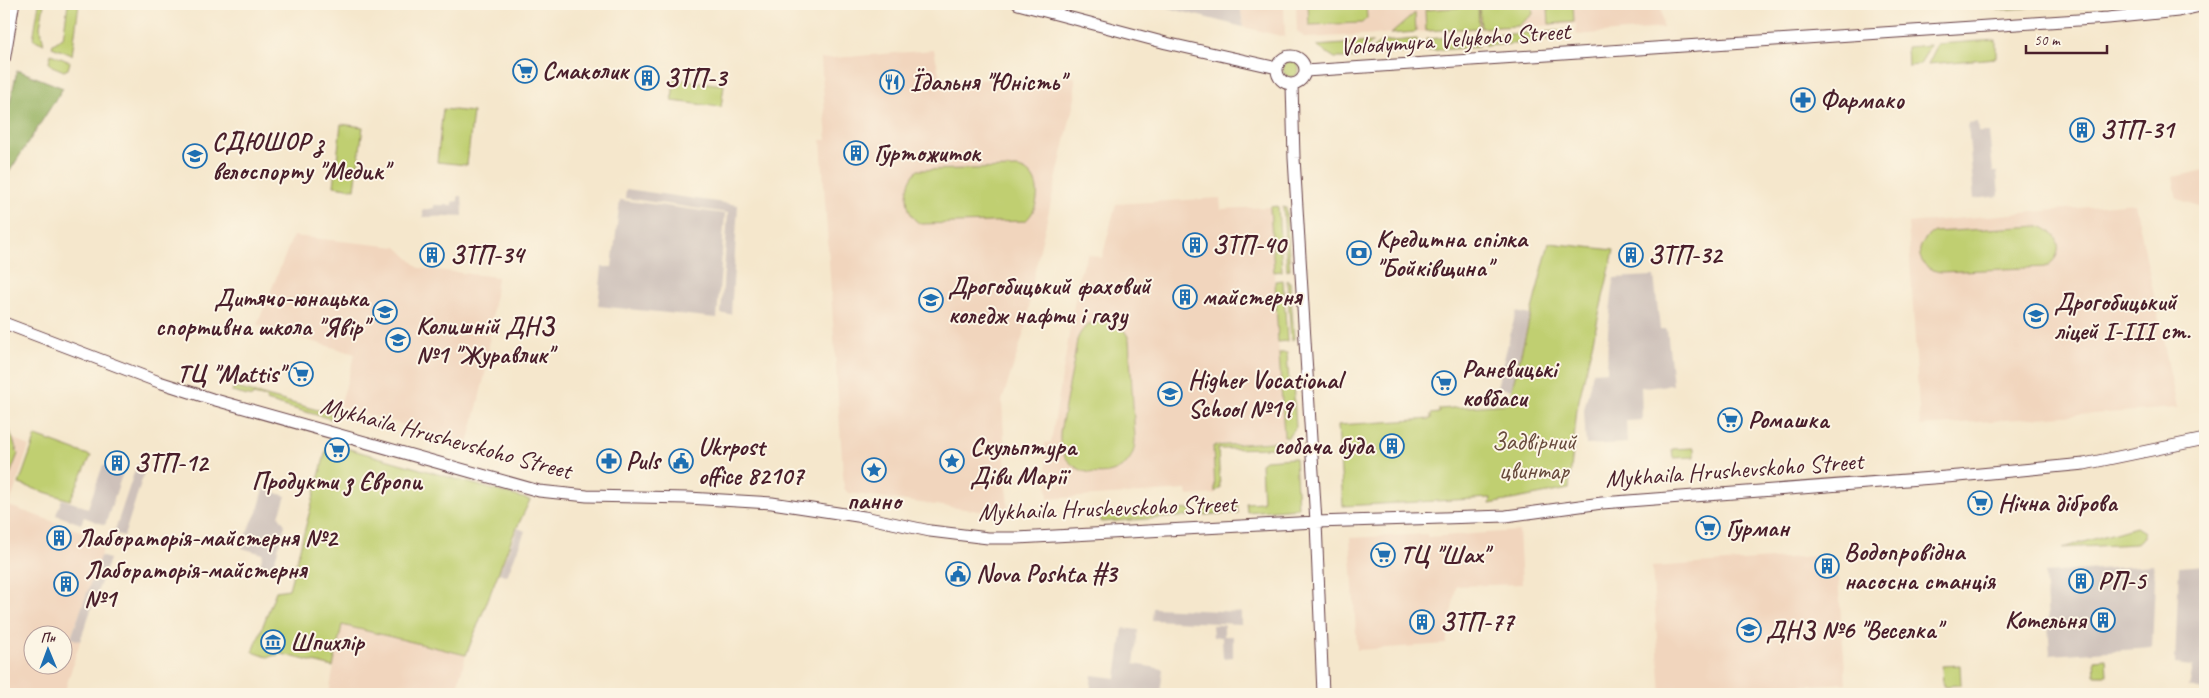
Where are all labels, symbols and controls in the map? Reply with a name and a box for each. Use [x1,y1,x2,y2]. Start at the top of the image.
street label: Volodymyra Velykoho Street [1339,15,1574,63]
scale bar [2026,22,2108,54]
text: 50 m [2034,31,2061,50]
place label: Смаколик [542,55,631,87]
supermarket icon: Смаколик [512,58,538,84]
place label: ЗТП-3 [664,62,729,94]
building icon: ЗТП-3 [634,65,660,91]
place label: Їдальня "Юність" [910,66,1070,98]
restaurant icon: Їдальня "Юність" [879,69,905,95]
place label: Фармако [1820,84,1905,116]
pharmacy icon: Фармако [1790,87,1816,113]
place label: ЗТП-31 [2100,114,2176,146]
building icon: ЗТП-31 [2069,117,2095,143]
place label: СДЮШОР з велоспорту "Медик" [212,126,394,187]
place label: Гуртожиток [874,137,982,169]
building icon: Гуртожиток [843,140,869,166]
school or university icon: СДЮШОР з велоспорту "Медик" [182,143,208,169]
place label: Кредитна спілка "Бойківщина" [1376,223,1529,284]
place label: ЗТП-40 [1212,229,1288,261]
building icon: ЗТП-40 [1182,232,1208,258]
place label: ЗТП-34 [450,239,526,271]
place label: ЗТП-32 [1648,239,1724,271]
bank icon: Кредитна спілка "Бойківщина" [1346,240,1372,266]
building icon: ЗТП-34 [419,242,445,268]
building icon: ЗТП-32 [1618,242,1644,268]
place label: Дрогобицький фаховий коледж нафти і газу [948,270,1153,331]
place label: майстерня [1202,281,1304,313]
place label: Дитячо-юнацька спортивна школа "Явір" [155,282,373,343]
building icon: майстерня [1172,284,1198,310]
place label: Дрогобицький ліцей І-ІІІ ст. [2054,286,2192,347]
school or university icon: Дрогобицький фаховий коледж нафти і газу [918,287,944,313]
school or university icon: Дитячо-юнацька спортивна школа "Явір" [372,299,398,325]
school or university icon: Дрогобицький ліцей І-ІІІ ст. [2023,303,2049,329]
place label: Колишній ДНЗ №1 "Журавлик" [416,310,558,371]
school or university icon: Колишній ДНЗ №1 "Журавлик" [385,327,411,353]
place label: Раневицькі ковбаси [1462,353,1560,414]
place label: ТЦ "Mattis" [177,358,289,390]
supermarket icon: ТЦ "Mattis" [288,361,314,387]
place label: Higher Vocational School №19 [1188,364,1346,425]
supermarket icon: Раневицькі ковбаси [1431,370,1457,396]
school or university icon: Higher Vocational School №19 [1157,381,1183,407]
street label: Mykhaila Hrushevskoho Street [317,389,578,488]
place label: Ромашка [1748,404,1831,436]
supermarket icon: Ромашка [1717,407,1743,433]
park label: Задвірний цвинтар [1492,426,1578,487]
place label: собача буда [1274,430,1376,462]
place label: Ukrpost office 82107 [698,431,806,492]
place label: Скульптура Діви Марії [970,431,1078,492]
building icon: собача буда [1379,433,1405,459]
supermarket icon: Продукти з Європи [324,437,350,463]
place label: Puls [626,445,662,477]
street label: Mykhaila Hrushevskoho Street [1604,445,1867,495]
place label: ЗТП-12 [134,447,210,479]
pharmacy icon: Puls [596,448,622,474]
public building icon: Ukrpost office 82107 [668,448,694,474]
place icon: Скульптура Діви Марії [939,448,965,474]
building icon: ЗТП-12 [104,450,130,476]
place icon: панно [861,457,887,483]
place label: Продукти з Європи [252,465,424,497]
place label: панно [847,485,903,517]
street label: Mykhaila Hrushevskoho Street [977,487,1239,528]
place label: Нічна діброва [1998,487,2119,519]
supermarket icon: Нічна діброва [1967,490,1993,516]
place label: Гурман [1726,512,1791,544]
supermarket icon: Гурман [1695,515,1721,541]
place label: Лабораторія-майстерня №2 [76,522,339,554]
building icon: Лабораторія-майстерня №2 [46,525,72,551]
place label: Водопровідна насосна станція [1844,536,1997,597]
place label: ТЦ "Шах" [1400,539,1493,571]
supermarket icon: ТЦ "Шах" [1370,542,1396,568]
building icon: Водопровідна насосна станція [1814,553,1840,579]
place label: Лабораторія-майстерня №1 [84,554,309,615]
place label: Nova Poshta #3 [976,558,1119,590]
public building icon: Nova Poshta #3 [945,561,971,587]
place label: РП-5 [2098,565,2148,597]
building icon: РП-5 [2068,568,2094,594]
building icon: Лабораторія-майстерня №1 [53,571,79,597]
place label: Котельня [2005,604,2088,636]
place label: ЗТП-77 [1440,606,1516,638]
building icon: Котельня [2090,607,2116,633]
building icon: ЗТП-77 [1409,609,1435,635]
place label: ДНЗ №6 "Веселка" [1766,614,1947,646]
school or university icon: ДНЗ №6 "Веселка" [1736,617,1762,643]
north arrow [22,626,72,676]
place label: Шпихлір [290,626,365,658]
text: Пн [40,629,56,646]
museum icon: Шпихлір [260,629,286,655]

